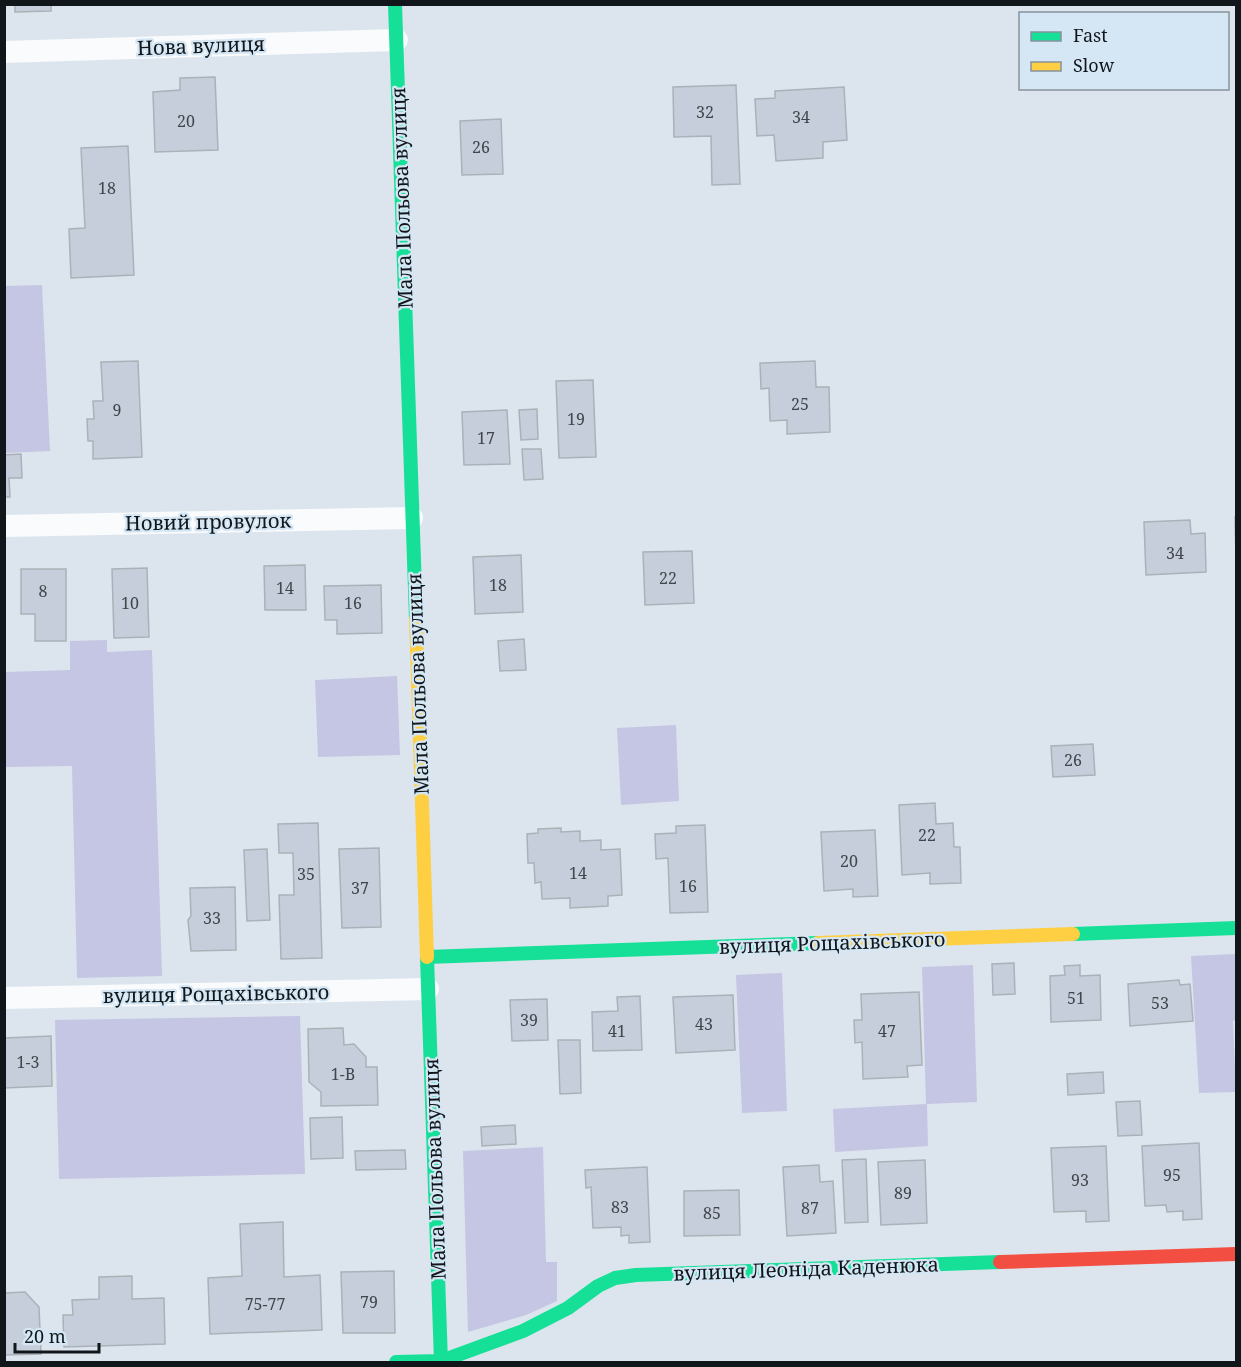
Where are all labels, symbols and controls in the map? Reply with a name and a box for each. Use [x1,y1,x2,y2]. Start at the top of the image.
legend [1019,12,1229,90]
text: Fast [1073,23,1108,47]
street label: Нова вулиця [137,30,265,61]
text: Slow [1073,53,1115,77]
street label: Мала Польова вулиця [384,87,419,309]
house number: 32 [696,101,714,123]
house number: 34 [792,106,810,128]
house number: 20 [177,110,195,132]
house number: 26 [472,136,490,158]
house number: 18 [98,177,116,199]
house number: 25 [791,393,809,415]
house number: 9 [113,399,121,421]
house number: 19 [567,408,585,430]
house number: 17 [477,427,495,449]
street label: Новий провулок [125,507,292,536]
house number: 34 [1166,542,1184,564]
house number: 22 [659,567,677,589]
street label: Мала Польова вулиця [400,573,435,795]
house number: 18 [489,574,507,596]
house number: 14 [276,577,294,599]
house number: 8 [39,580,48,602]
house number: 10 [121,592,139,614]
house number: 16 [344,592,362,614]
house number: 26 [1064,749,1082,771]
house number: 22 [918,824,936,846]
house number: 20 [840,850,858,872]
house number: 14 [569,862,587,884]
house number: 35 [297,863,315,885]
house number: 16 [679,875,697,897]
house number: 37 [351,877,369,899]
house number: 33 [203,907,221,929]
street label: вулиця Рощахівського [718,925,946,960]
street label: вулиця Рощахівського [102,978,329,1009]
house number: 51 [1067,987,1085,1009]
house number: 53 [1151,992,1169,1014]
house number: 39 [520,1009,538,1031]
house number: 43 [695,1013,713,1035]
house number: 41 [608,1020,626,1042]
house number: 47 [878,1020,896,1042]
house number: 1-3 [17,1051,39,1073]
street label: Мала Польова вулиця [417,1058,452,1280]
house number: 1-В [331,1063,355,1085]
house number: 95 [1163,1164,1181,1186]
house number: 93 [1071,1169,1089,1191]
house number: 89 [894,1182,912,1204]
house number: 83 [611,1196,629,1218]
house number: 87 [801,1197,819,1219]
house number: 85 [703,1202,721,1224]
street label: вулиця Леоніда Каденюка [673,1250,939,1287]
house number: 79 [360,1291,378,1313]
house number: 75-77 [245,1293,285,1315]
scale bar [15,1316,99,1354]
text: 20 m [24,1324,66,1348]

